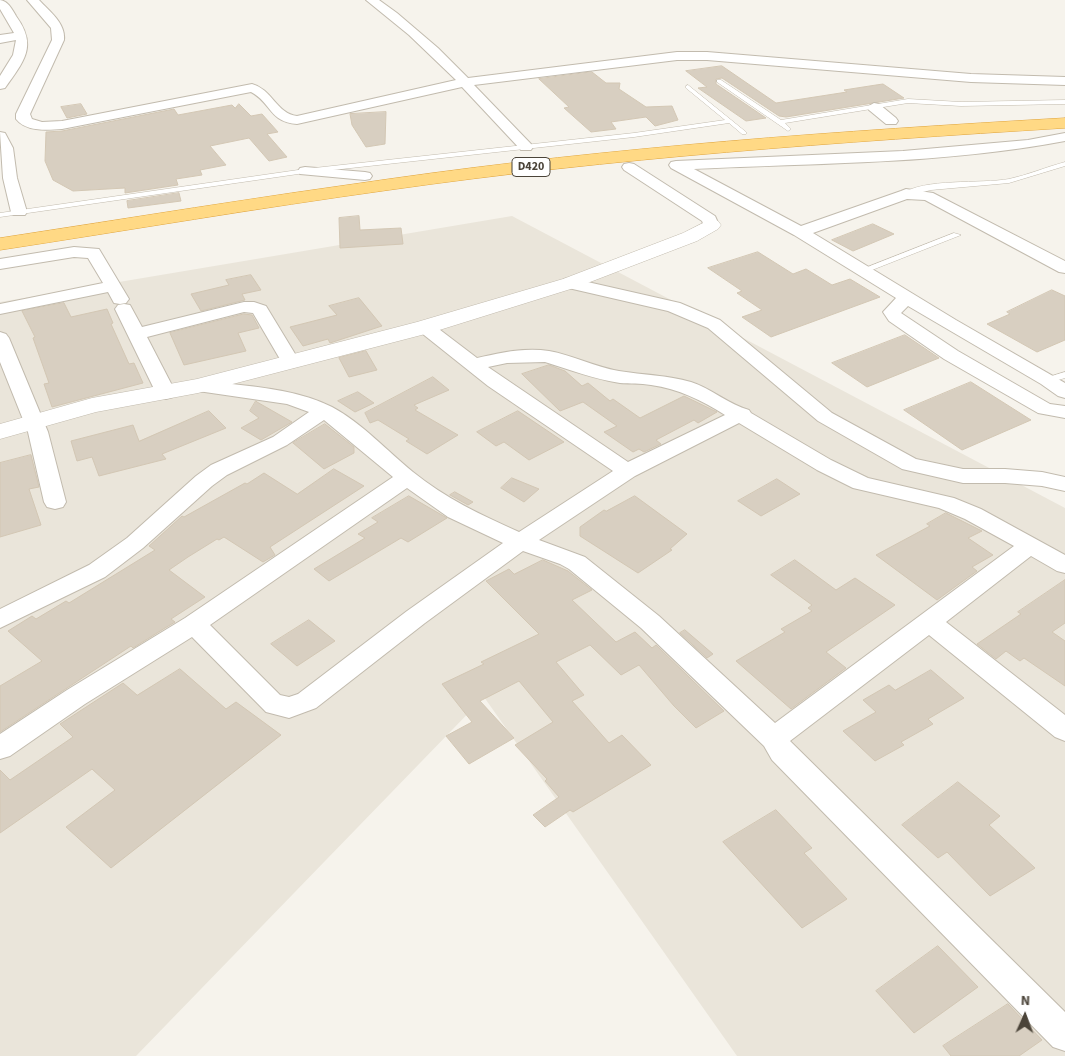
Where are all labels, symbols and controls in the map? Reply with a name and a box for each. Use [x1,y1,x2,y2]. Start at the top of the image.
road number: D420 [512,158,550,176]
north arrow [1000,991,1050,1041]
text: N [1021,991,1031,1011]

